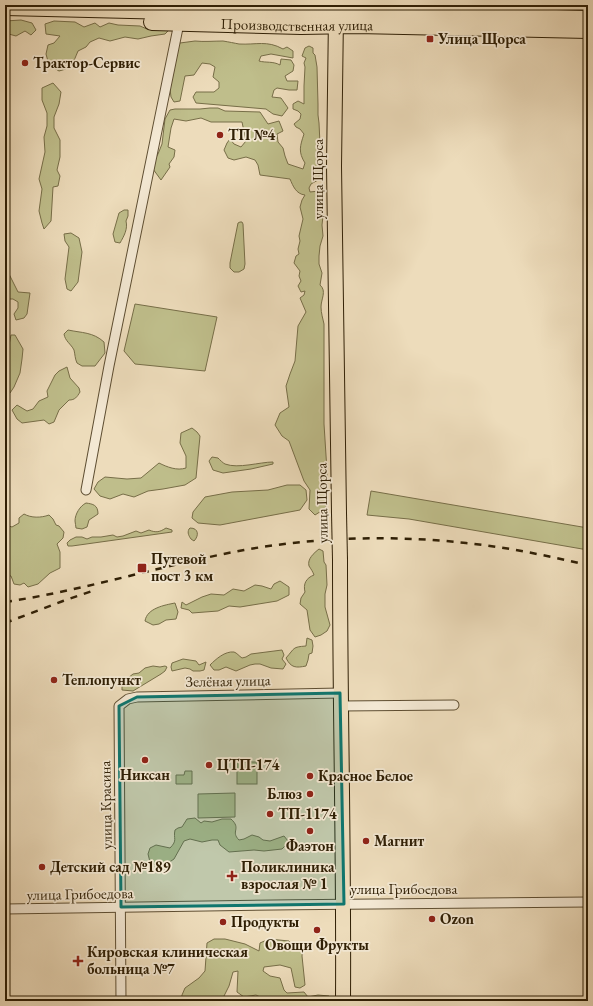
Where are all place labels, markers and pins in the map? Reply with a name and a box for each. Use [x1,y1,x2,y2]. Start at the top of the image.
place label: Улица Щорса [437,29,526,48]
marker: Улица Щорса [425,34,435,44]
place label: Трактор-Сервис [33,53,140,72]
marker: Трактор-Сервис [20,58,30,68]
place label: ТП №4 [228,125,276,144]
marker: ТП №4 [215,130,225,140]
place label: Путевой пост 3 км [151,549,213,585]
marker: Путевой пост 3 км [136,562,148,574]
place label: Теплопункт [62,670,141,689]
marker: Теплопункт [49,675,59,685]
marker: Никсан [140,755,150,765]
place label: ЦТП-174 [217,755,281,774]
marker: ЦТП-174 [204,760,214,770]
place label: Никсан [120,765,170,784]
place label: Красное Белое [318,766,413,785]
marker: Красное Белое [305,771,315,781]
place label: Блюз [267,784,302,803]
marker: Блюз [305,789,315,799]
place label: ТП-1174 [278,804,338,823]
marker: ТП-1174 [265,809,275,819]
marker: Фаэтон [305,826,315,836]
place label: Магнит [374,831,424,850]
place label: Фаэтон [286,836,334,855]
marker: Магнит [361,836,371,846]
place label: Детский сад №189 [50,857,171,876]
place label: Поликлиника взрослая № 1 [241,857,335,893]
marker: Детский сад №189 [37,862,47,872]
marker: Поликлиника взрослая № 1 [226,870,238,882]
place label: Ozon [440,909,475,928]
place label: Продукты [231,912,299,931]
marker: Ozon [427,914,437,924]
marker: Продукты [218,917,228,927]
marker: Овощи Фрукты [312,925,322,935]
place label: Овощи Фрукты [265,935,369,954]
place label: Кировская клиническая больница №7 [87,942,248,978]
marker: Кировская клиническая больница №7 [72,955,84,967]

